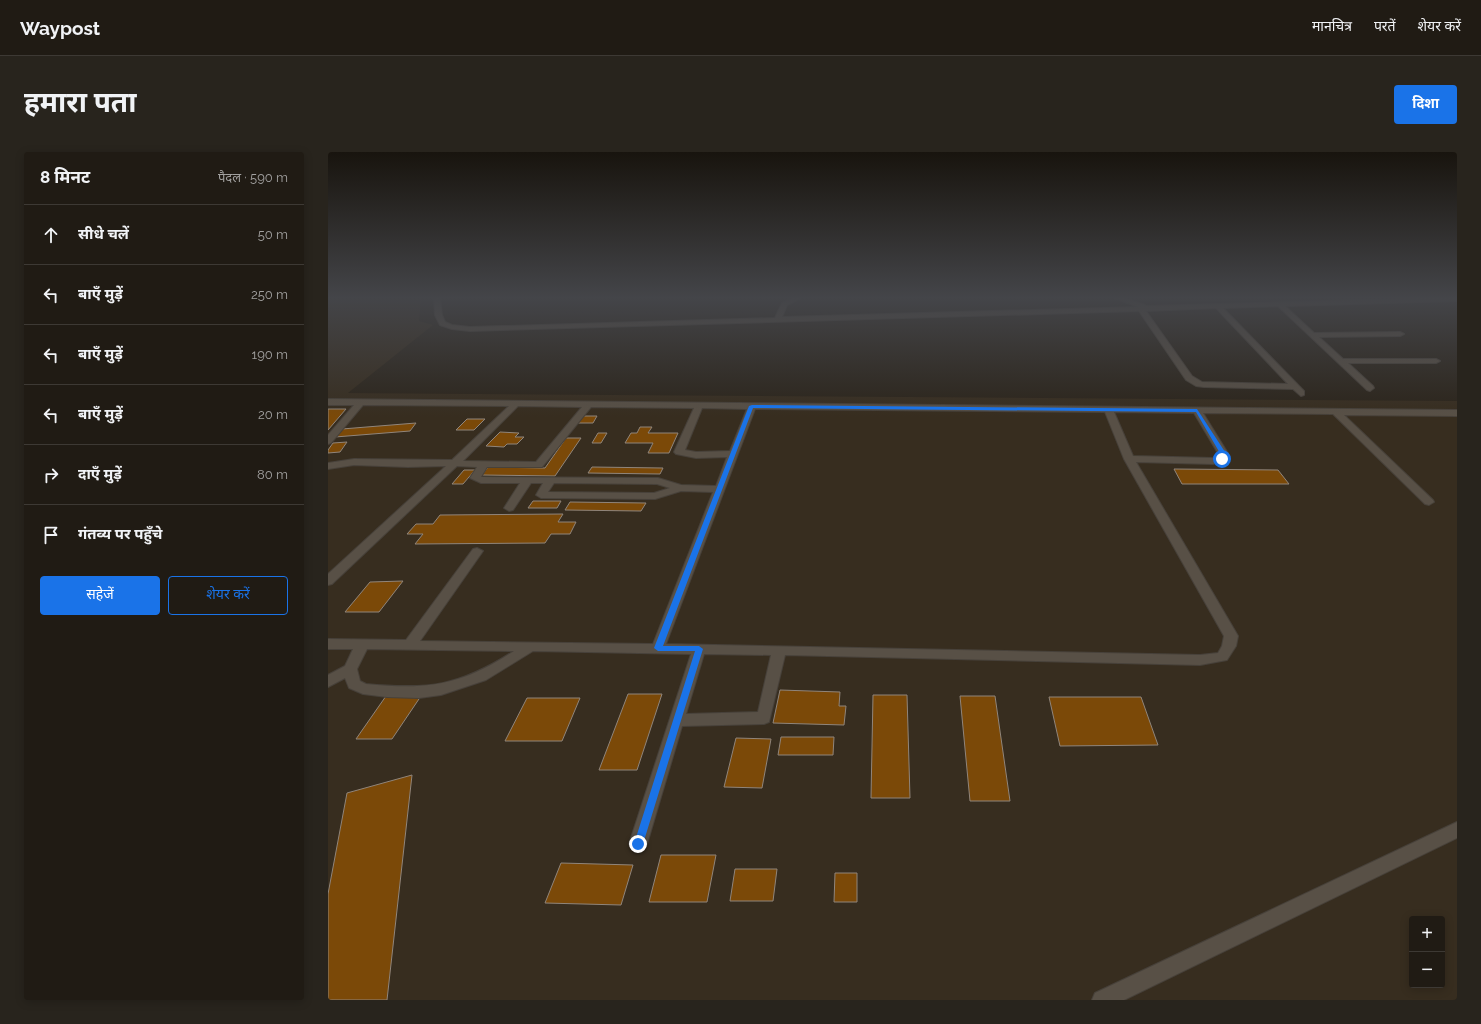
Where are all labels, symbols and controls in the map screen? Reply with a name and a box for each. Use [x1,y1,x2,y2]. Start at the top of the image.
text: Waypost [20,17,100,39]
text: मानचित्र [1312,18,1352,34]
text: परतें [1374,18,1396,34]
text: शेयर करें [1418,18,1461,34]
button: दिशा [1394,85,1457,124]
text: हमारा पता [24,86,136,119]
text: 8 मिनट [40,167,90,187]
text: पैदल · 590 m [218,170,288,185]
icon: ahead [40,224,62,246]
text: सीधे चलें [78,225,129,243]
text: 50 m [258,227,288,242]
icon: left [40,284,62,306]
text: बाएँ मुड़ें [78,285,123,303]
text: 250 m [251,287,288,302]
icon: left [40,344,62,366]
text: बाएँ मुड़ें [78,345,123,363]
text: 190 m [252,347,288,362]
icon: left [40,404,62,426]
text: बाएँ मुड़ें [78,405,123,423]
text: 20 m [258,407,288,422]
route start [1213,450,1231,468]
icon: right [40,464,62,486]
text: दाएँ मुड़ें [78,465,122,483]
text: 80 m [257,467,288,482]
icon: arrive [40,524,62,546]
text: गंतव्य पर पहुँचे [78,525,162,543]
button: सहेजें [40,576,160,615]
button: शेयर करें [168,576,288,615]
route end [629,835,647,853]
map controls [1409,916,1445,988]
button: + [1409,916,1445,952]
button: − [1409,952,1445,988]

